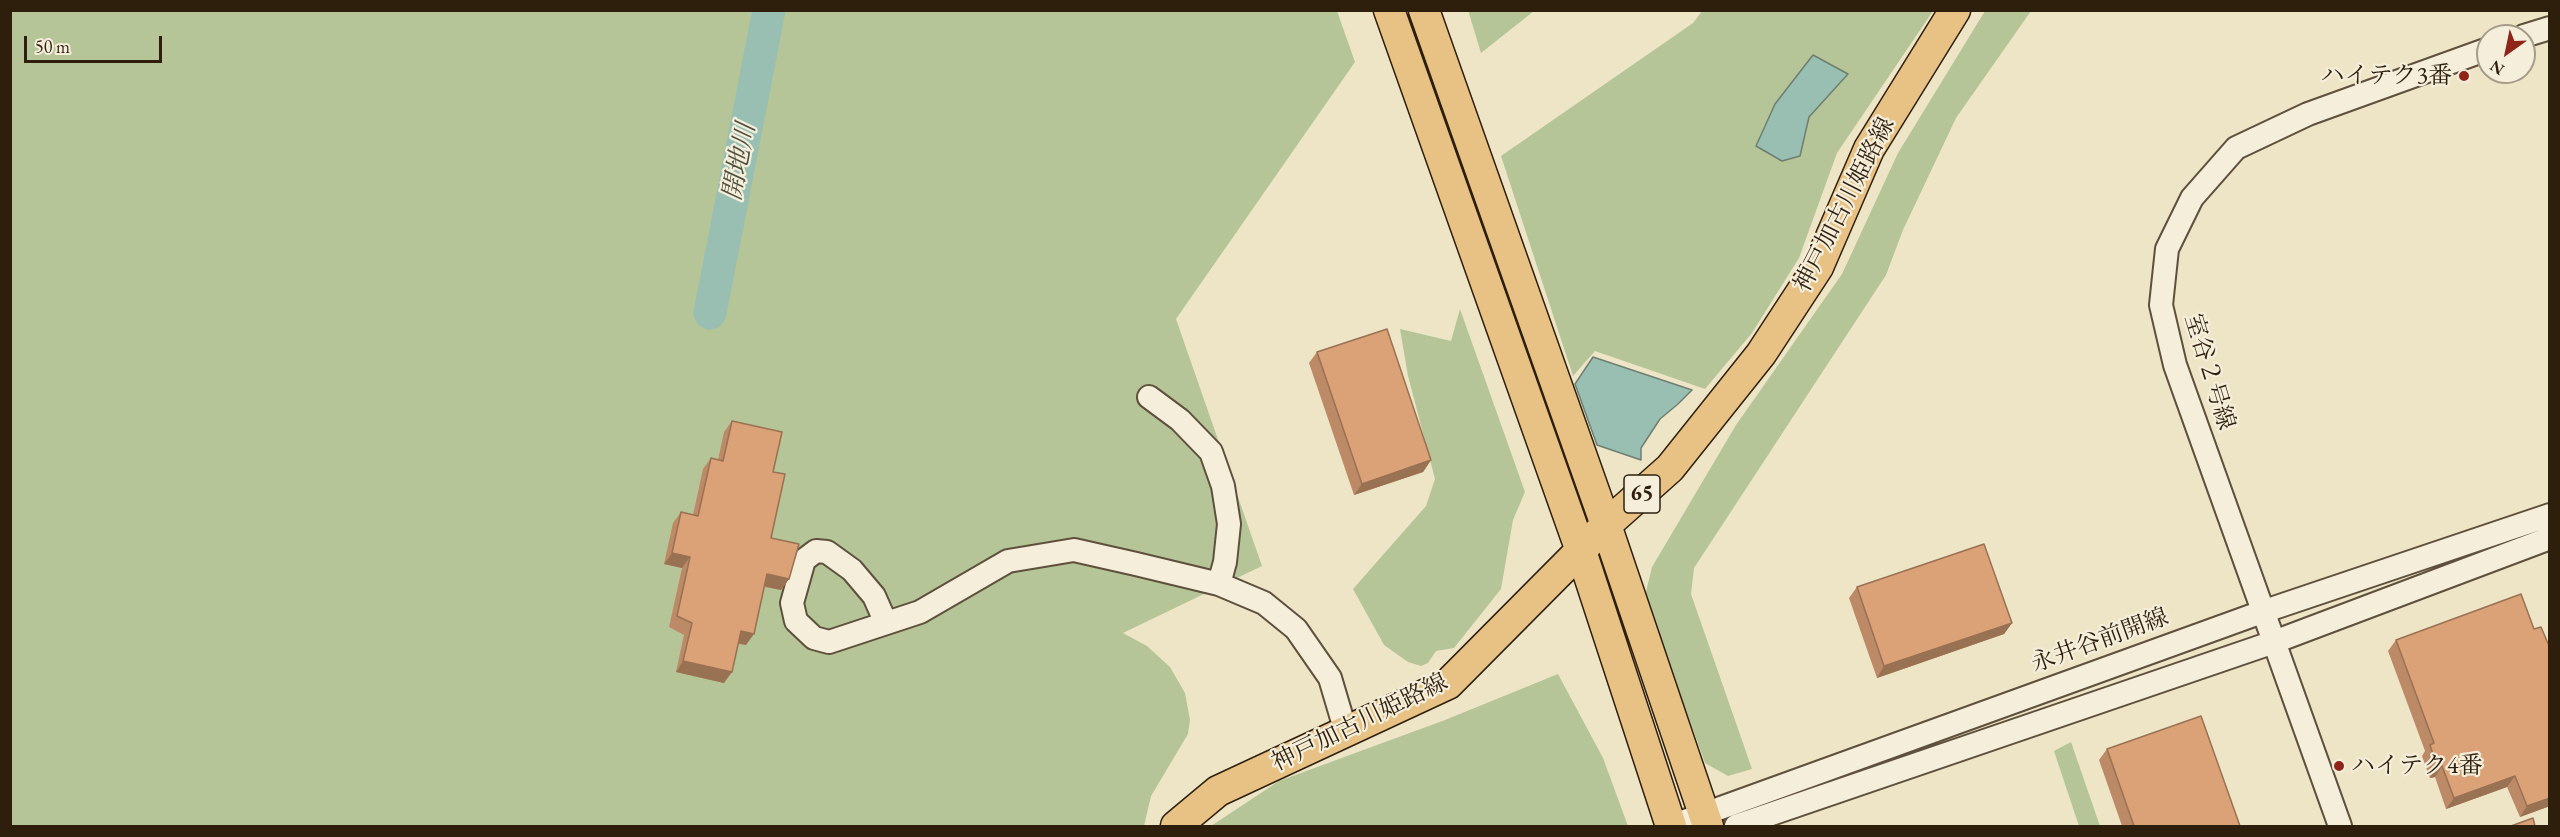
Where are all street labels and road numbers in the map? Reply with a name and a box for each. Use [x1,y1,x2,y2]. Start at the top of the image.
street label: 神戸加古川姫路線 [1789,113,1901,297]
street label: 室谷２号線 [2178,310,2240,434]
road number: 65 [1624,475,1660,513]
street label: 永井谷前開線 [2027,603,2173,679]
street label: 神戸加古川姫路線 [1267,668,1453,778]

